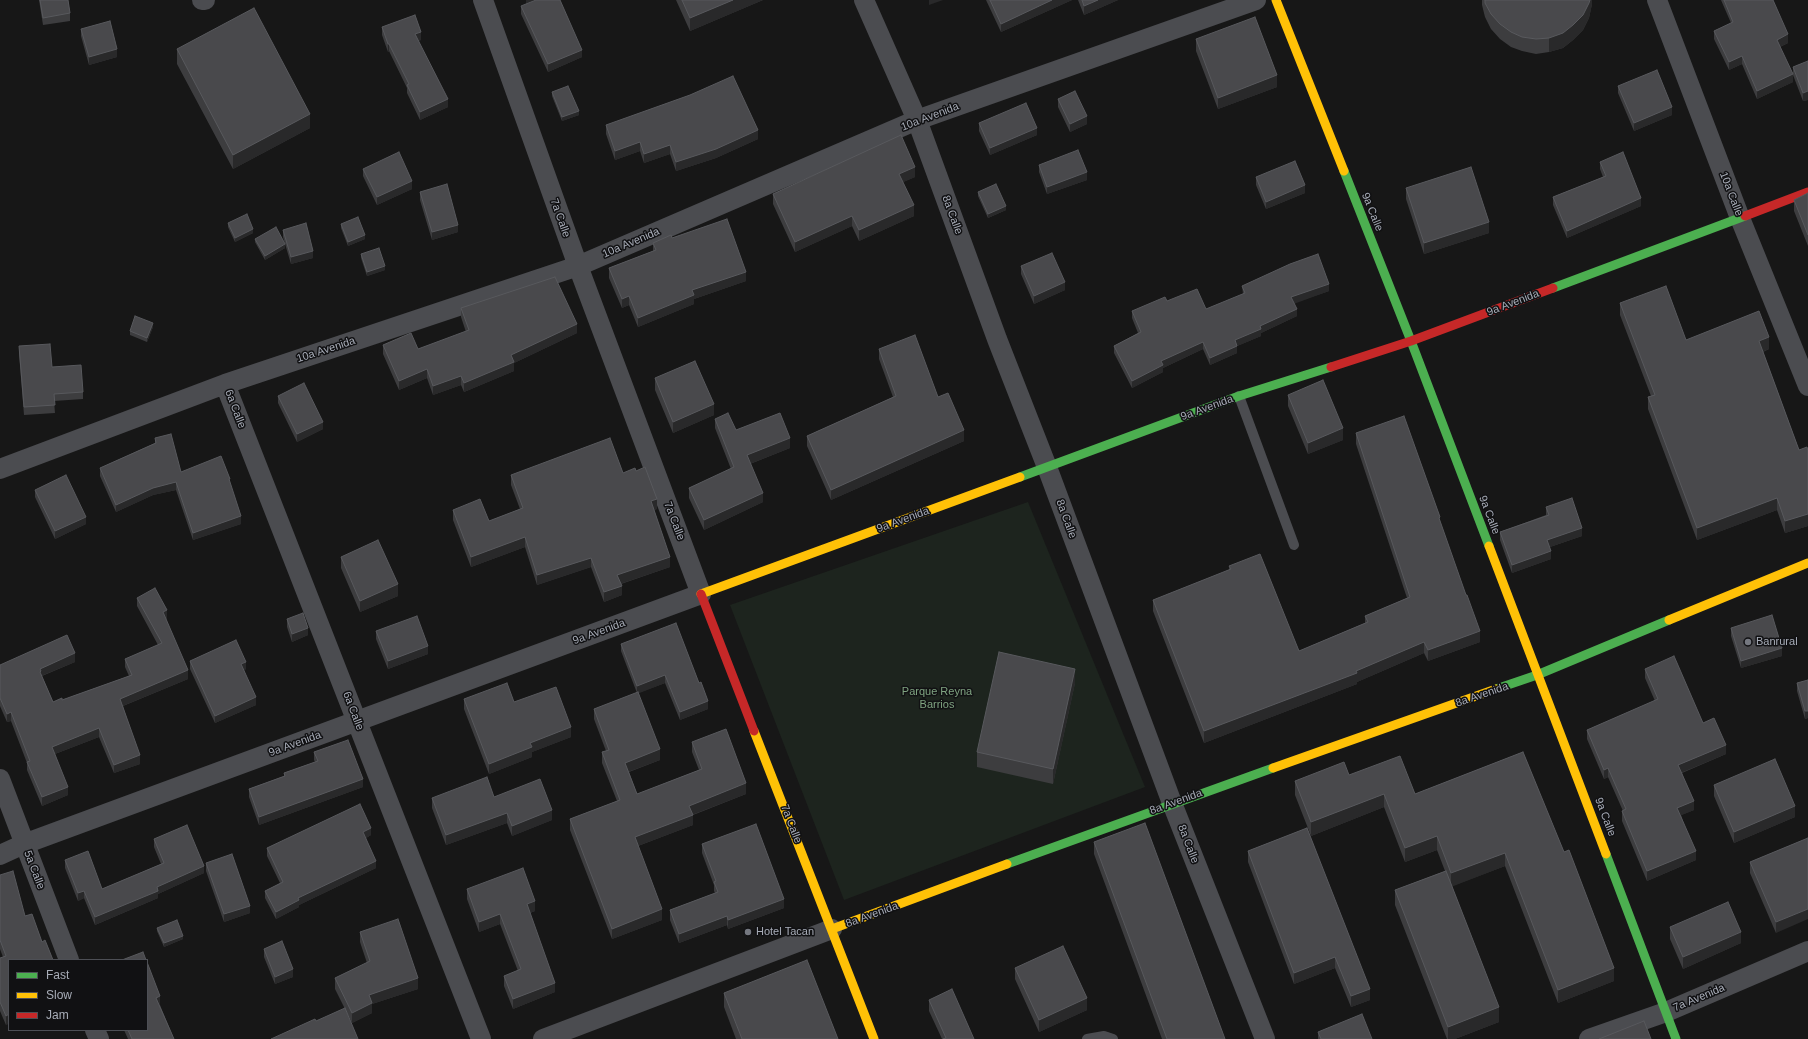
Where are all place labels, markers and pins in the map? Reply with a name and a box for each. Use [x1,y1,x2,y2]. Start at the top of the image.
place label: Banrural [1756,635,1798,649]
marker: Banrural [1743,637,1753,647]
place label: Hotel Tacan [756,925,814,939]
marker: Hotel Tacan [743,927,753,937]

